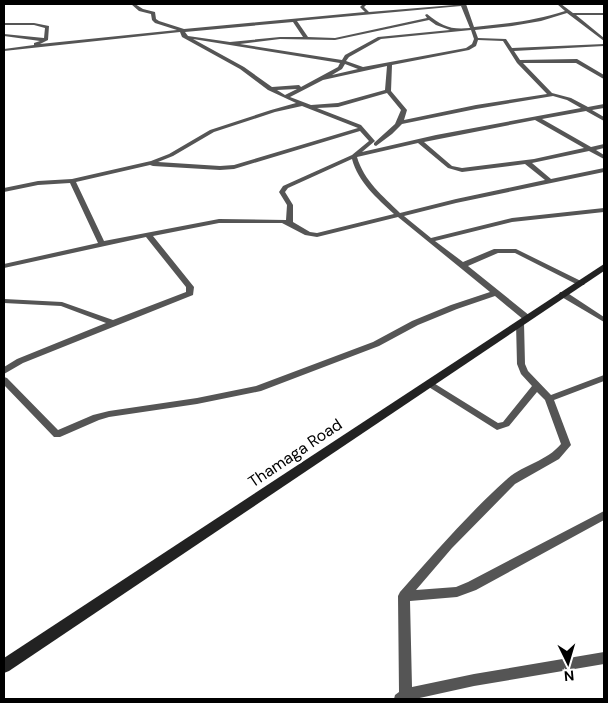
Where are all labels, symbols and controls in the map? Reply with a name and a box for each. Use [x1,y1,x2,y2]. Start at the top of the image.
street label: Thamaga Road [244,414,346,492]
north arrow [543,638,593,688]
text: N [563,667,575,685]

